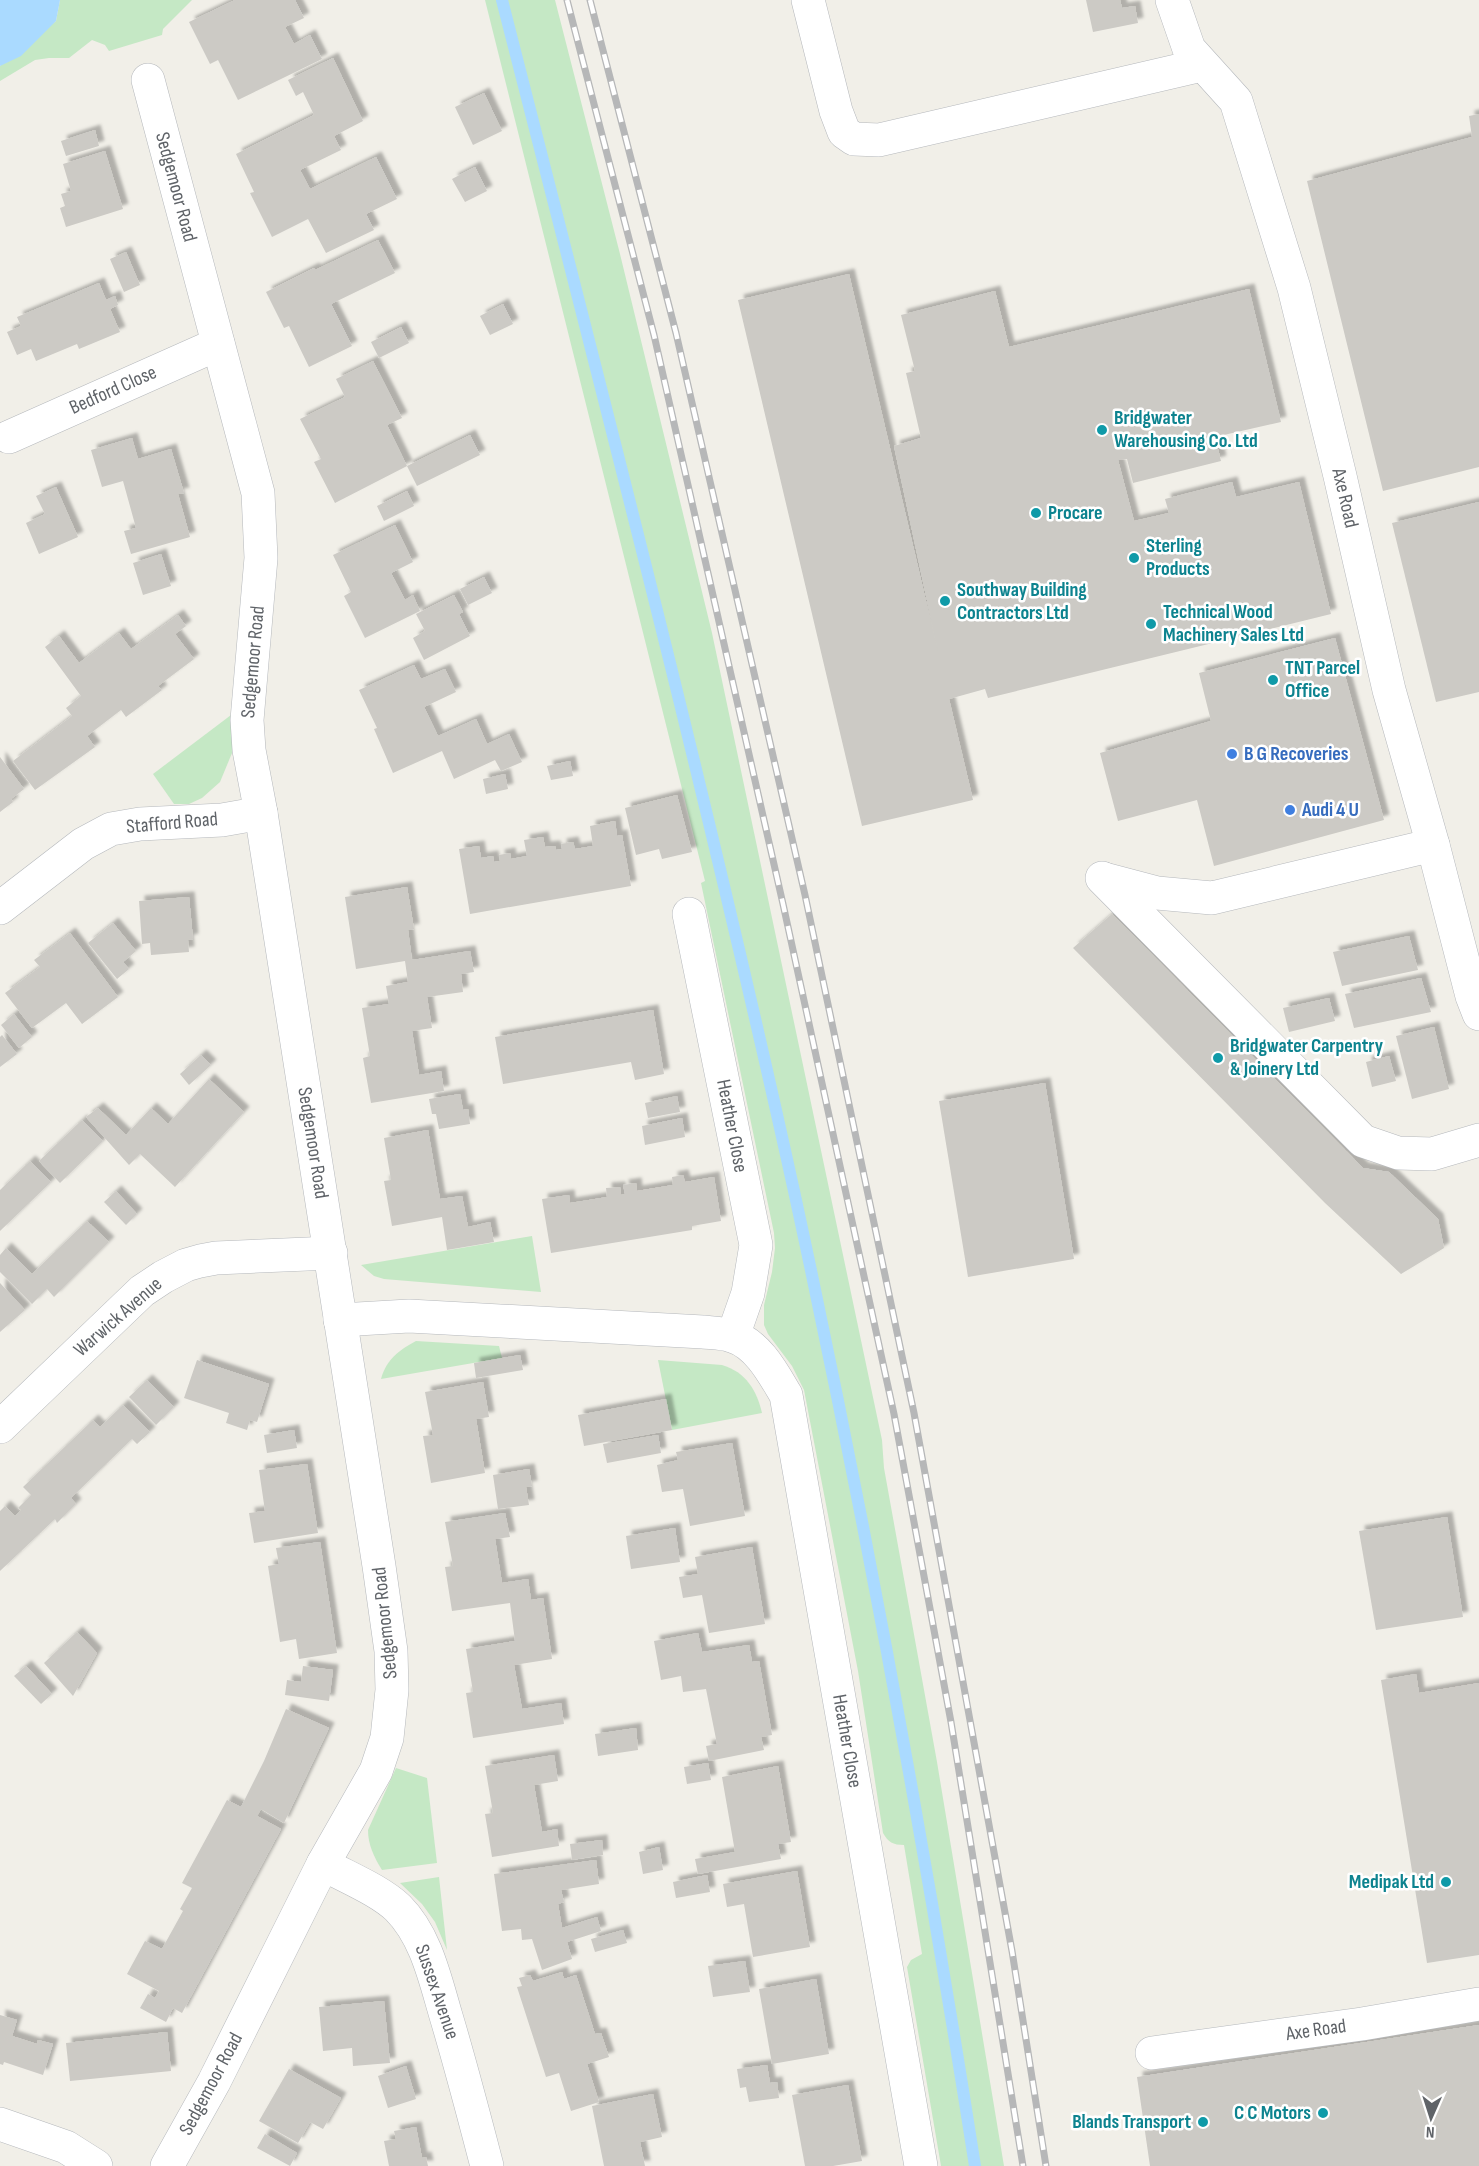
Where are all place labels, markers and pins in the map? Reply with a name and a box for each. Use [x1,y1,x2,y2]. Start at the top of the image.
place label: Bridgwater Warehousing Co. Ltd [1114,406,1258,453]
marker: Bridgwater Warehousing Co. Ltd [1095,423,1109,437]
place label: Procare [1048,501,1103,525]
marker: Procare [1029,506,1043,520]
place label: Sterling Products [1146,534,1210,581]
marker: Sterling Products [1127,551,1141,565]
place label: Southway Building Contractors Ltd [957,578,1087,625]
marker: Southway Building Contractors Ltd [938,594,952,608]
place label: Technical Wood Machinery Sales Ltd [1163,600,1304,647]
marker: Technical Wood Machinery Sales Ltd [1144,617,1158,631]
place label: TNT Parcel Office [1285,656,1360,703]
marker: TNT Parcel Office [1266,673,1280,687]
place label: B G Recoveries [1244,742,1349,766]
marker: B G Recoveries [1225,747,1239,761]
place label: Audi 4 U [1301,798,1359,822]
marker: Audi 4 U [1283,803,1297,817]
place label: Bridgwater Carpentry & Joinery Ltd [1230,1034,1384,1081]
marker: Bridgwater Carpentry & Joinery Ltd [1211,1051,1225,1065]
place label: Medipak Ltd [1349,1870,1434,1894]
marker: Medipak Ltd [1439,1875,1453,1889]
place label: C C Motors [1234,2101,1311,2125]
marker: C C Motors [1316,2106,1330,2120]
place label: Blands Transport [1072,2110,1191,2134]
marker: Blands Transport [1196,2115,1210,2129]

